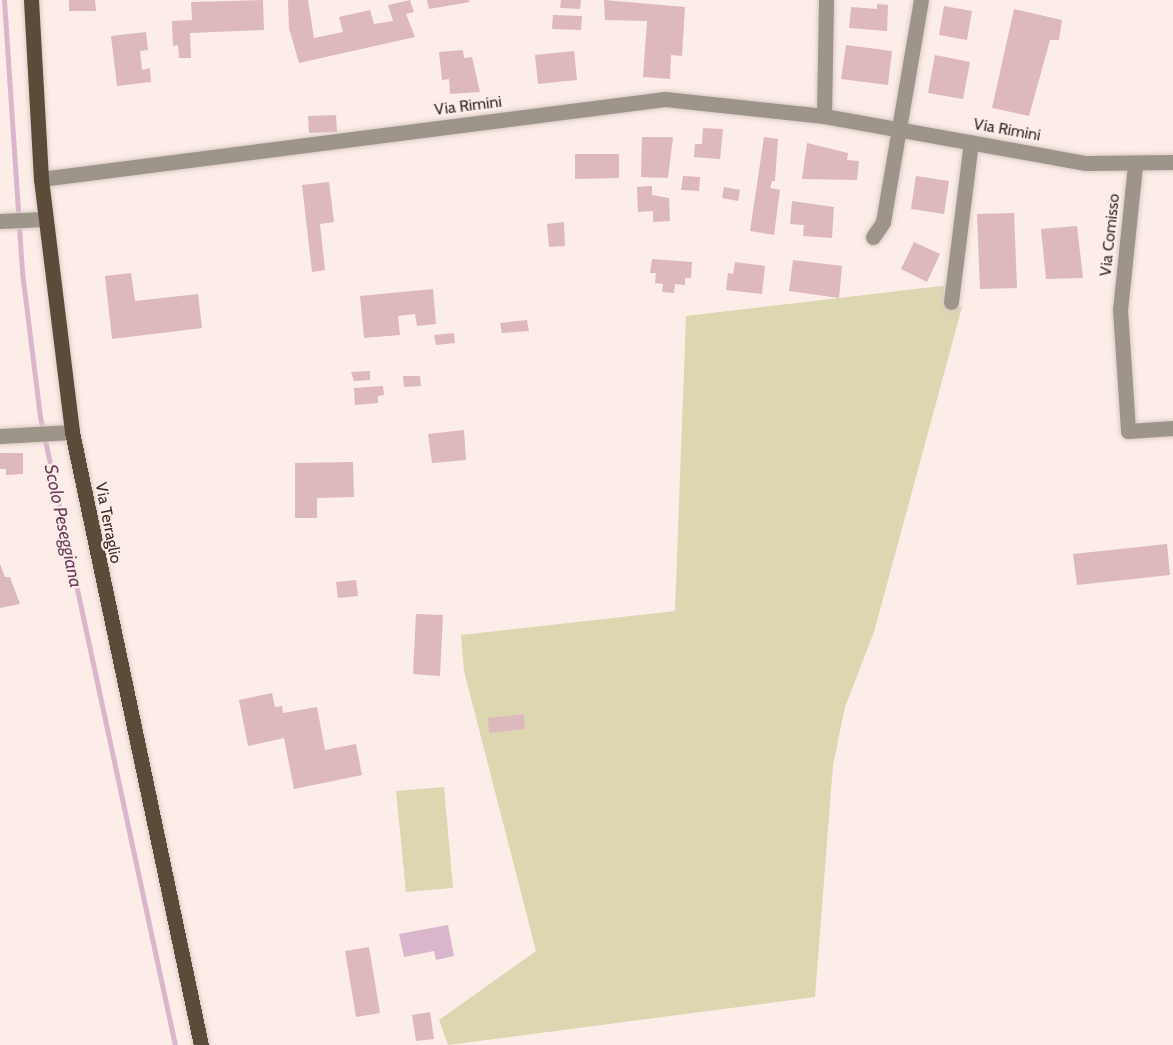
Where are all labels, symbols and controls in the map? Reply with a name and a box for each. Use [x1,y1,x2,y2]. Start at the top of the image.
street label: Via Rimini [433,92,503,120]
street label: Via Rimini [972,115,1042,145]
street label: Via Comisso [1096,193,1124,277]
water label: Scolo Peseggiana [39,462,87,590]
street label: Via Terraglio [91,481,125,565]

